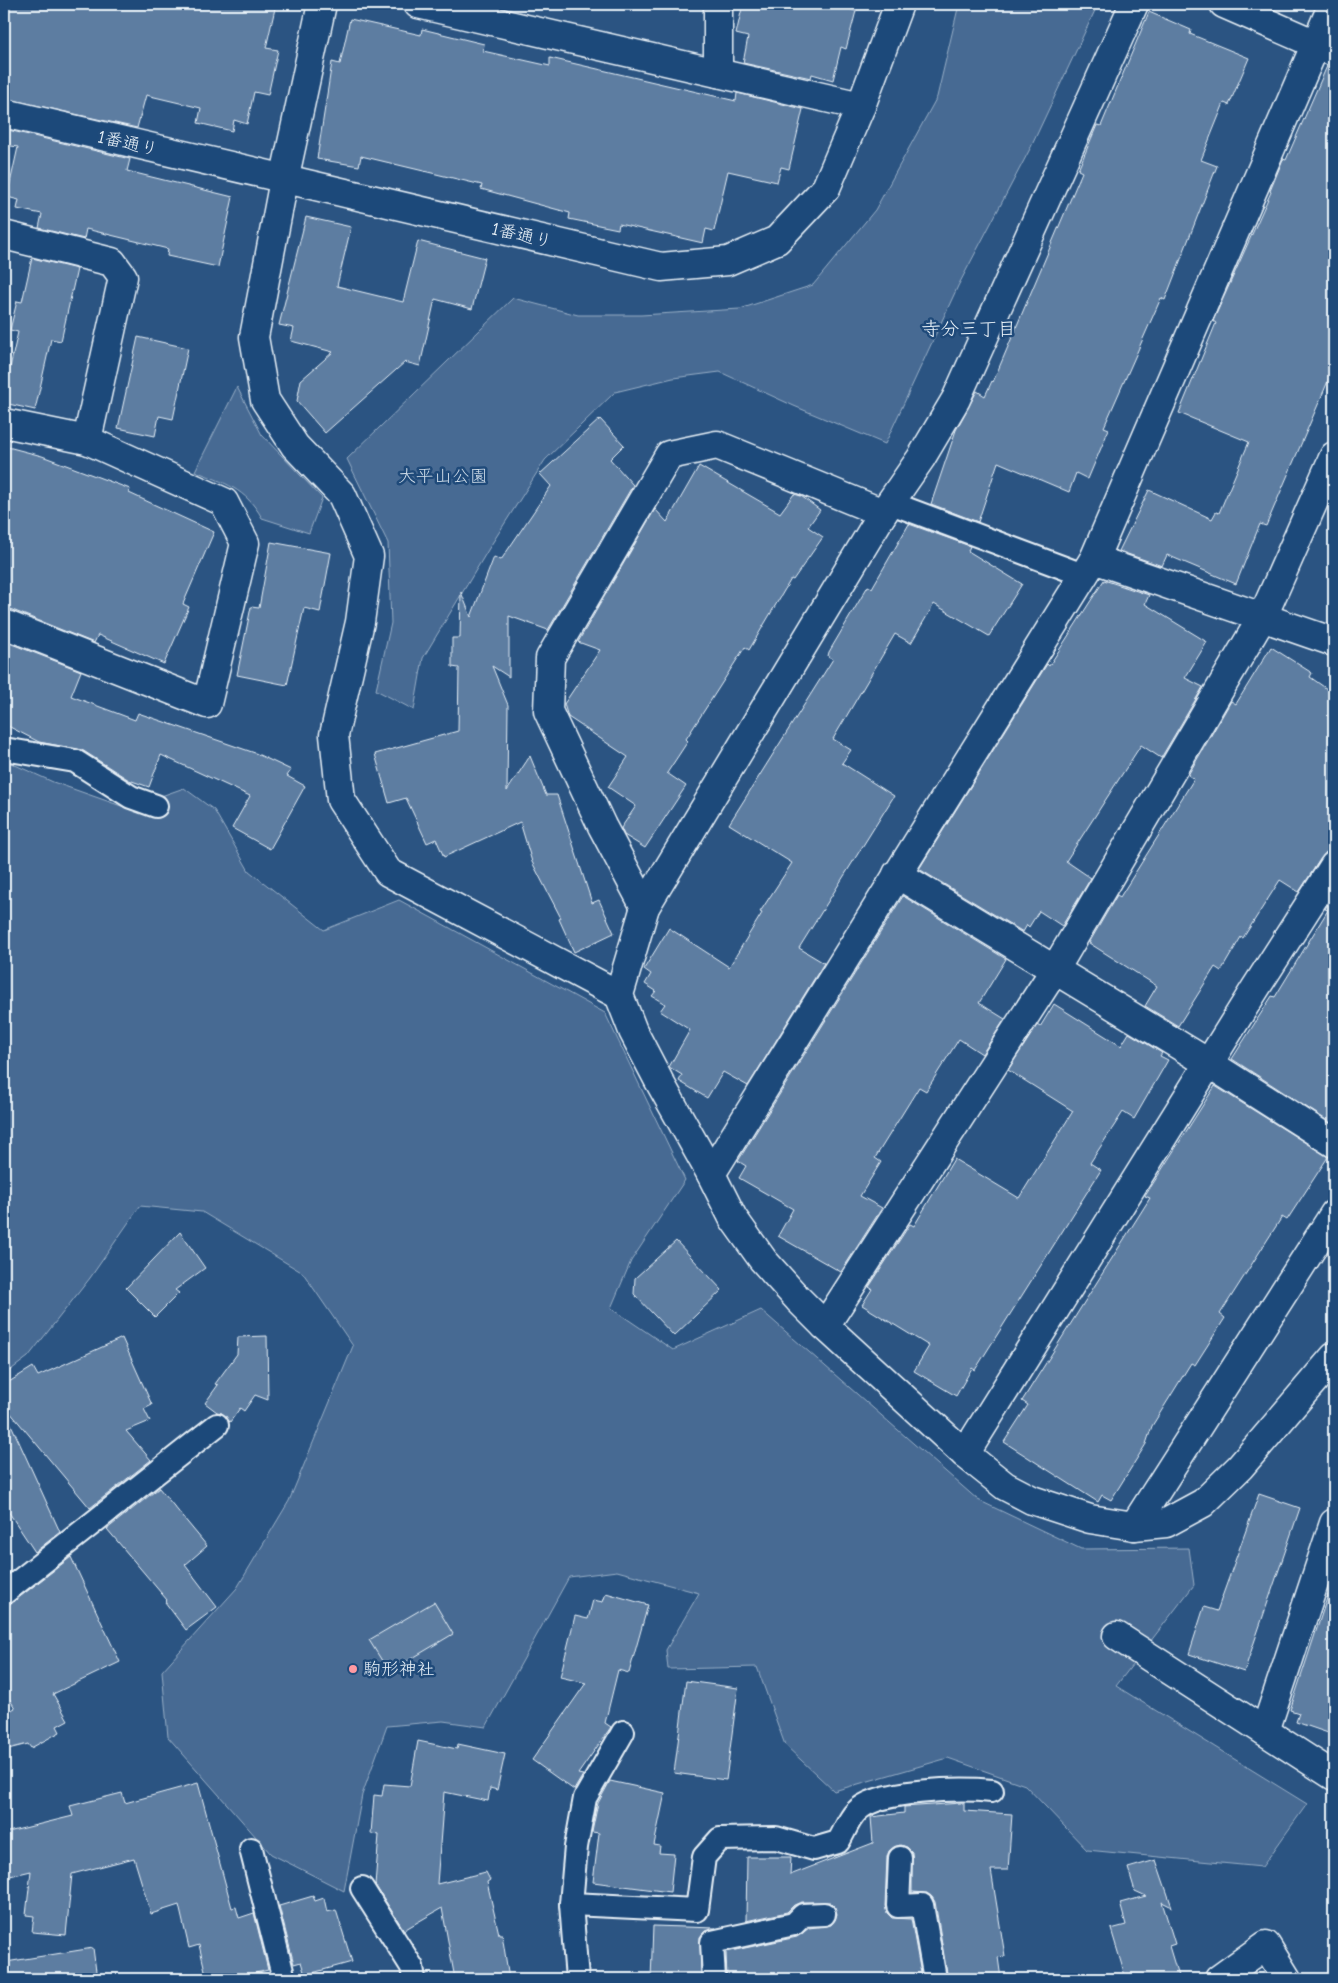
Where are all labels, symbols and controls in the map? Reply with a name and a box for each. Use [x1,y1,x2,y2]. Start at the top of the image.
street label: 1番通り [96,126,160,161]
street label: 1番通り [490,218,554,253]
district label: 寺分三丁目 [921,318,1017,340]
park label: 大平山公園 [398,466,488,487]
place label: 駒形神社 [363,1659,435,1680]
marker: 駒形神社 [347,1663,359,1675]

